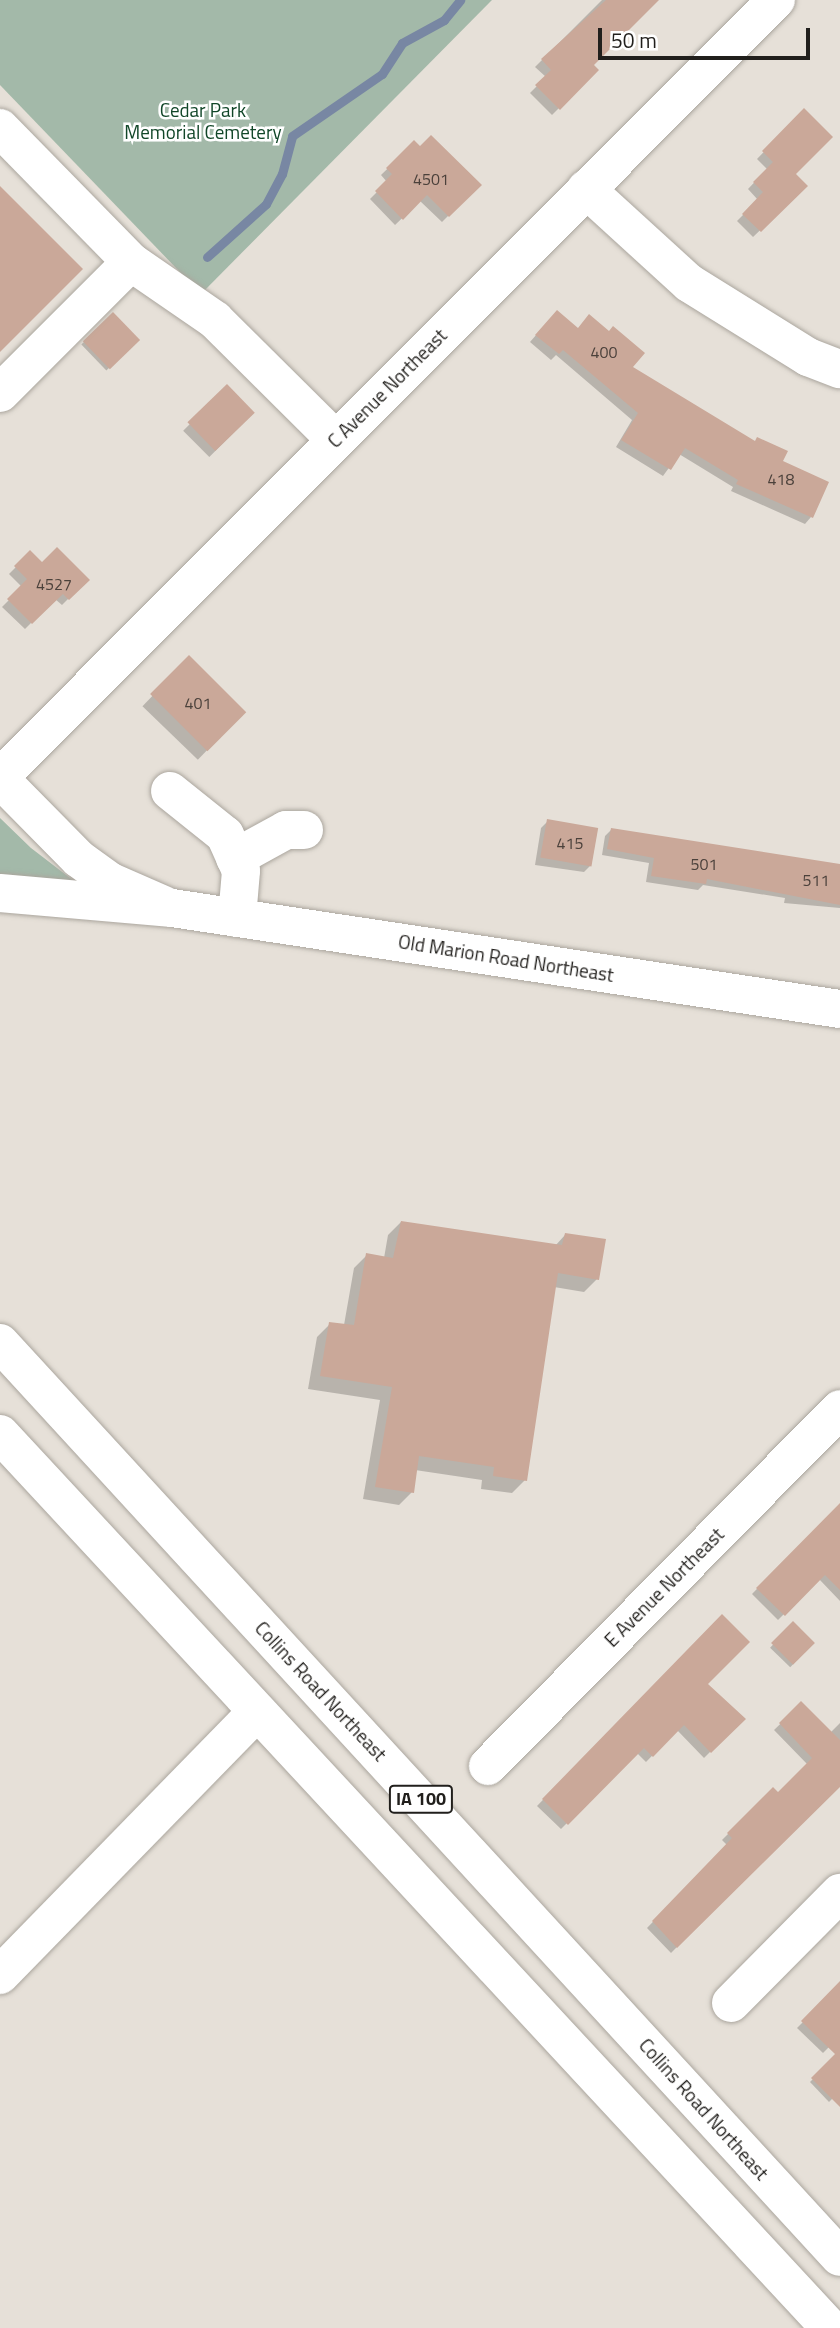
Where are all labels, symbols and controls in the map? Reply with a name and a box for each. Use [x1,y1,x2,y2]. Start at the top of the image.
scale bar [602,14,814,58]
text: 50 m [611,24,657,56]
park label: Cedar Park Memorial Cemetery [124,99,282,143]
house number: 4501 [413,169,449,189]
street label: C Avenue Northeast [323,324,451,452]
house number: 400 [591,342,617,362]
house number: 418 [768,469,794,489]
house number: 4527 [36,574,72,594]
house number: 401 [185,693,211,713]
house number: 415 [557,833,583,853]
house number: 501 [691,854,717,874]
house number: 511 [803,870,829,890]
street label: Old Marion Road Northeast [397,930,615,986]
street label: E Avenue Northeast [600,1523,728,1651]
street label: Collins Road Northeast [250,1616,392,1766]
road number: IA 100 [388,1784,454,1814]
street label: Collins Road Northeast [634,2034,774,2184]

